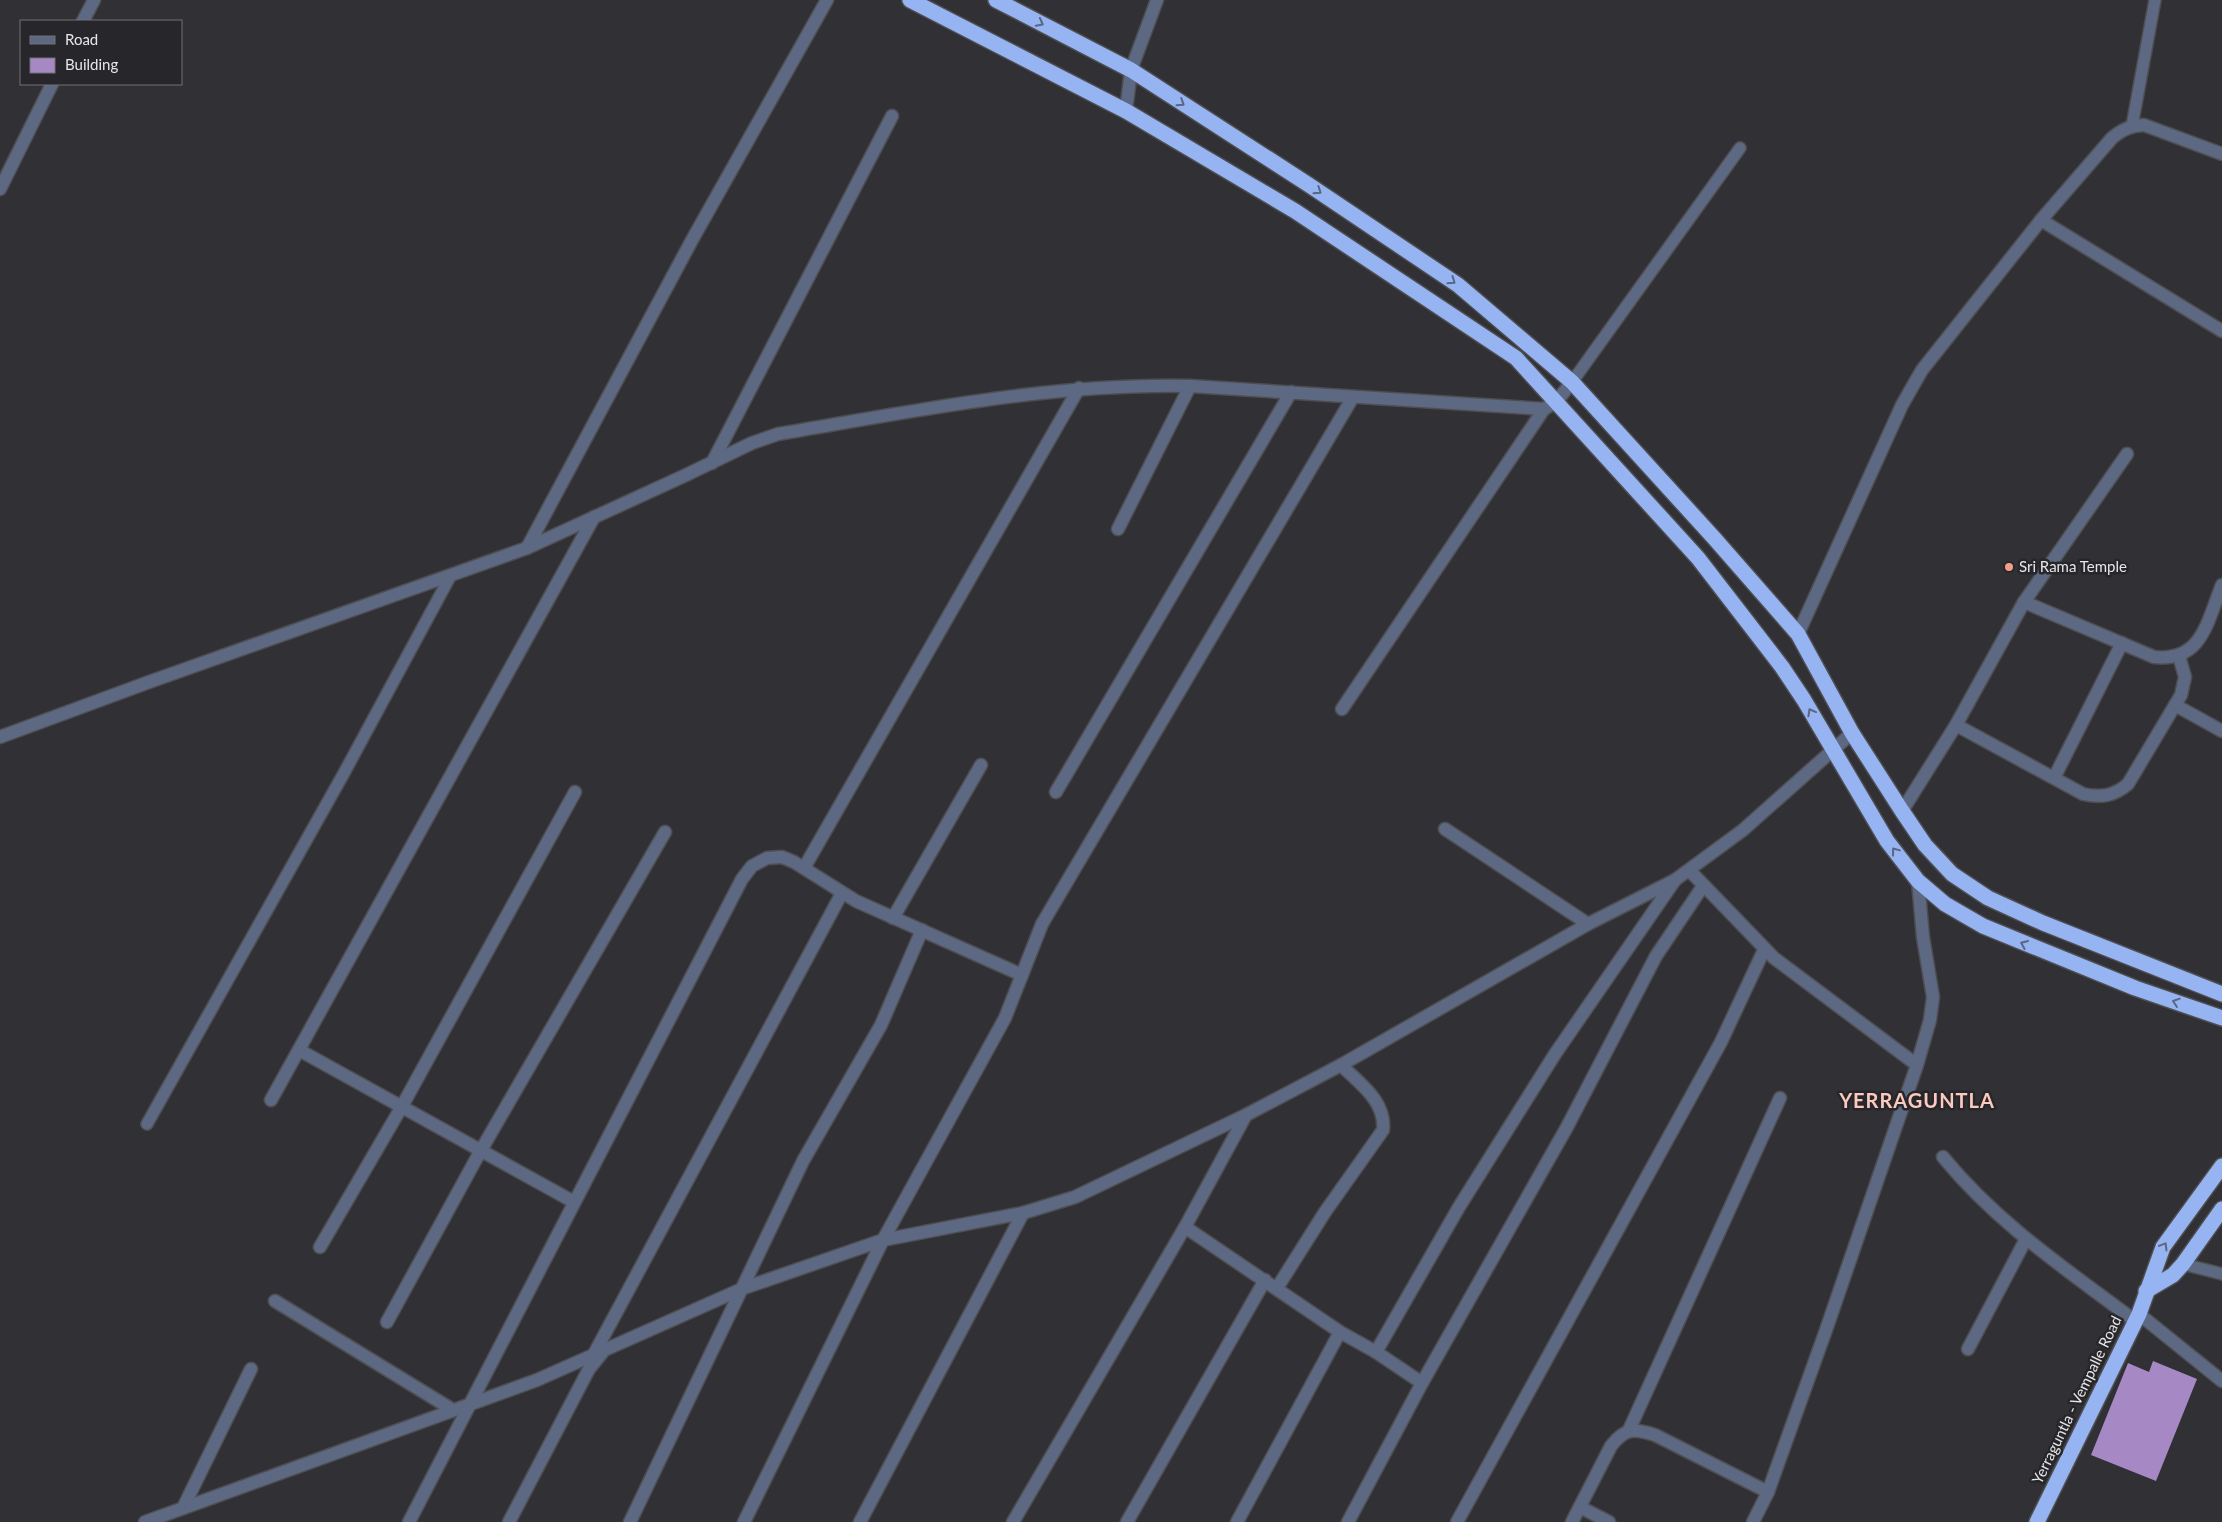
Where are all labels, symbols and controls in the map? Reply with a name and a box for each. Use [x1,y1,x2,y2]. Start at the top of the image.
one-way arrow [1034,17,1043,27]
legend [20,20,182,85]
text: Road [65,30,98,48]
text: Building [65,55,118,73]
one-way arrow [1176,96,1185,106]
one-way arrow [1312,185,1321,194]
one-way arrow [1447,275,1456,284]
place label: Sri Rama Temple [2019,557,2127,575]
marker: Sri Rama Temple [2003,561,2015,573]
one-way arrow [1807,708,1817,717]
one-way arrow [1892,848,1900,857]
one-way arrow [2020,939,2029,950]
one-way arrow [2172,998,2181,1008]
district label: YERRAGUNTLA [1838,1088,1995,1112]
one-way arrow [2158,1243,2168,1252]
street label: Yerraguntla - Vempalle Road [2028,1313,2125,1486]

